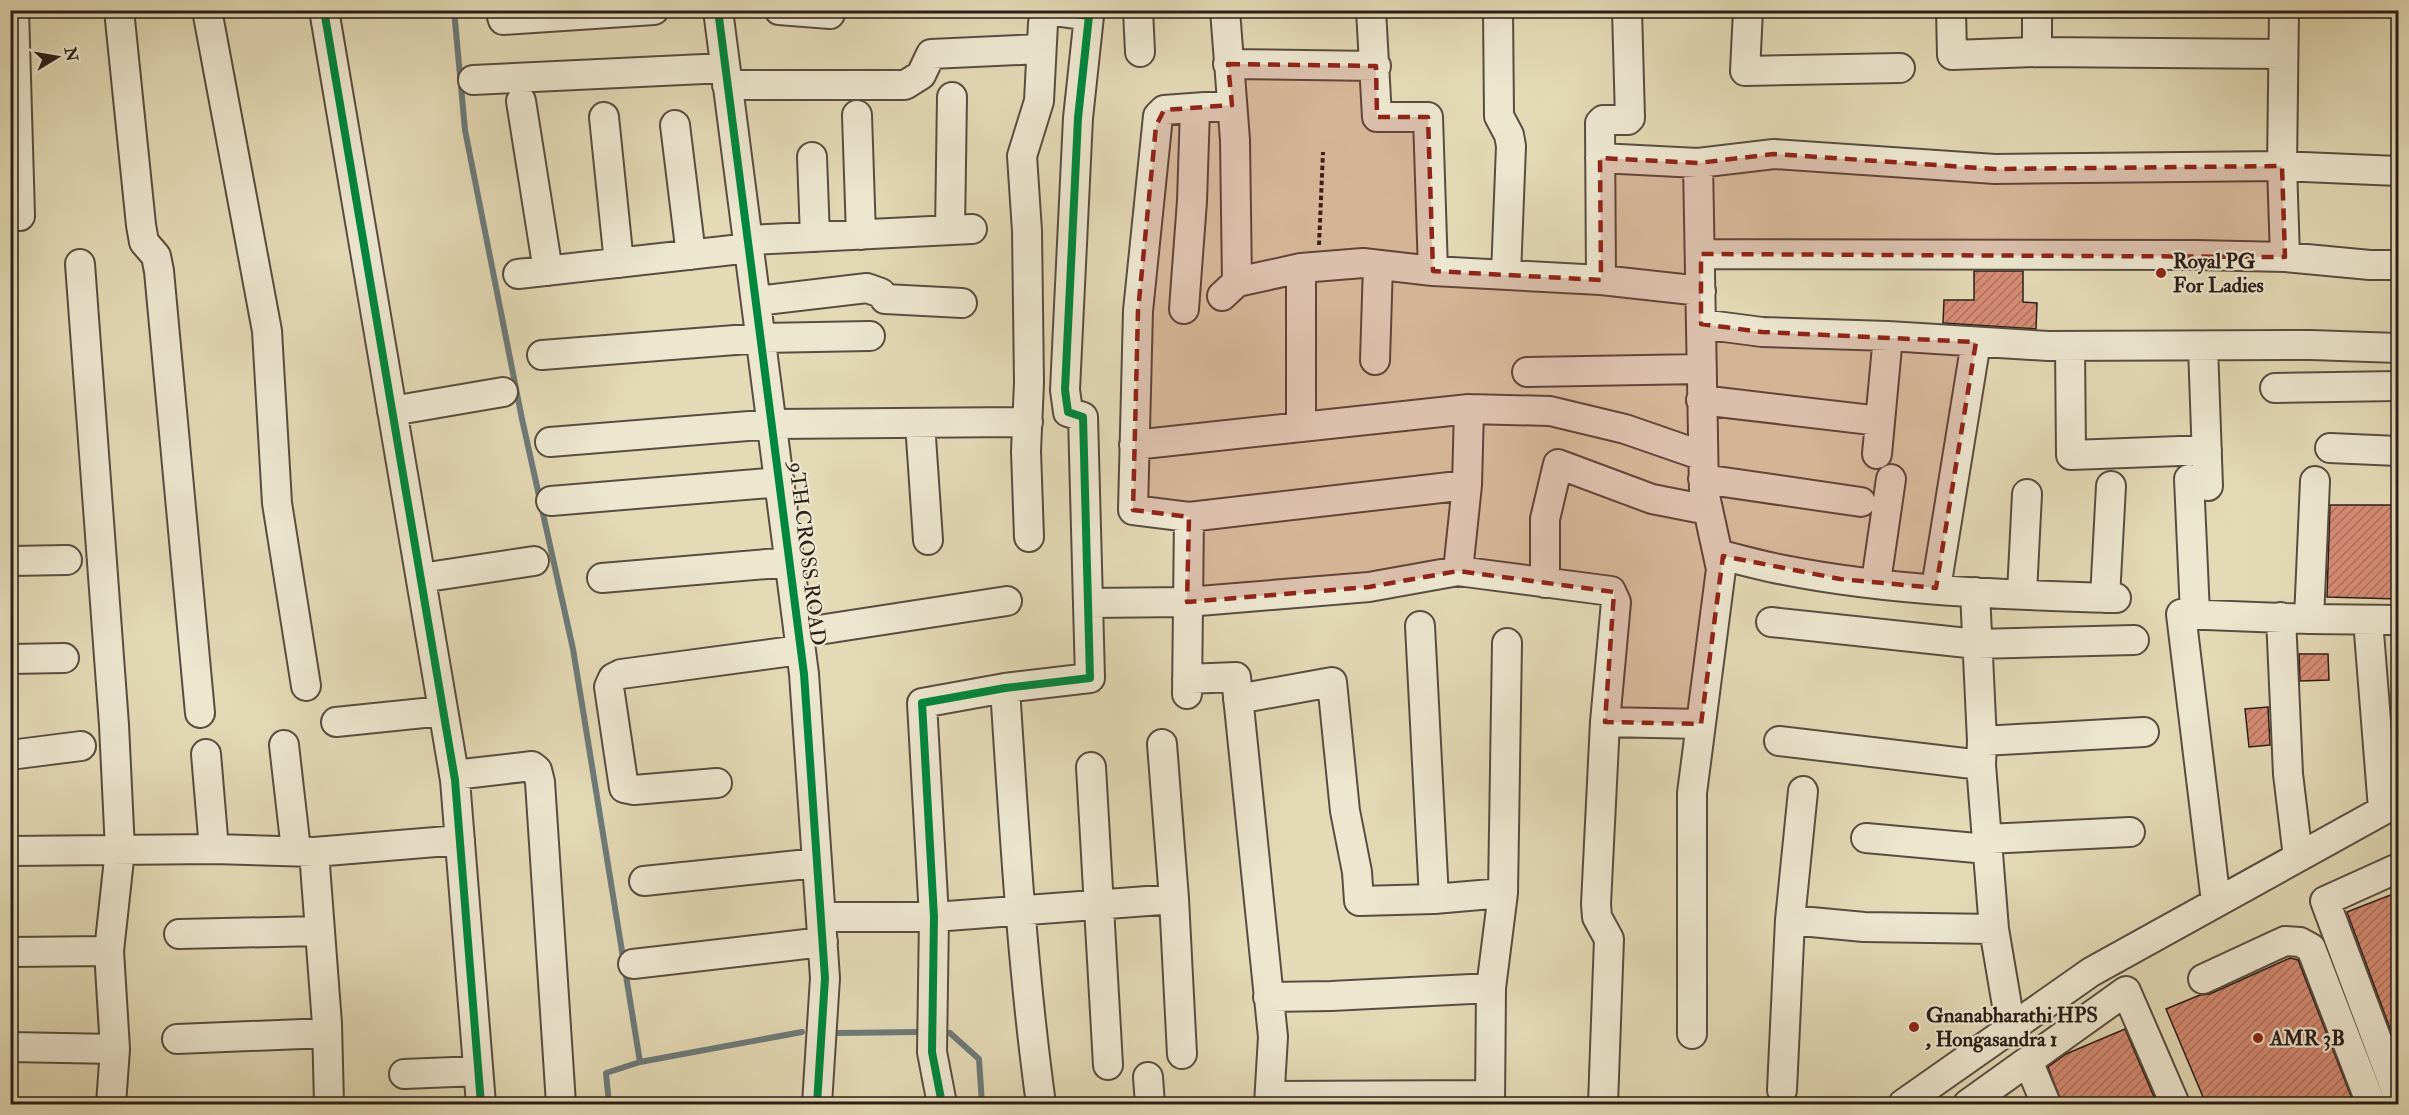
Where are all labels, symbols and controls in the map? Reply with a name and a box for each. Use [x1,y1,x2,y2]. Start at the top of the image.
north arrow [27,27,87,87]
text: N [59,44,82,64]
place label: Royal PG For Ladies [2173,248,2264,299]
marker: Royal PG For Ladies [2154,266,2168,280]
street label: 9TH CROSS ROAD [782,459,832,647]
place label: Gnanabharathi HPS , Hongasandra 1 [1925,1002,2098,1053]
marker: Gnanabharathi HPS , Hongasandra 1 [1907,1020,1921,1034]
place label: AMR 3B [2269,1025,2345,1052]
marker: AMR 3B [2251,1031,2265,1045]

